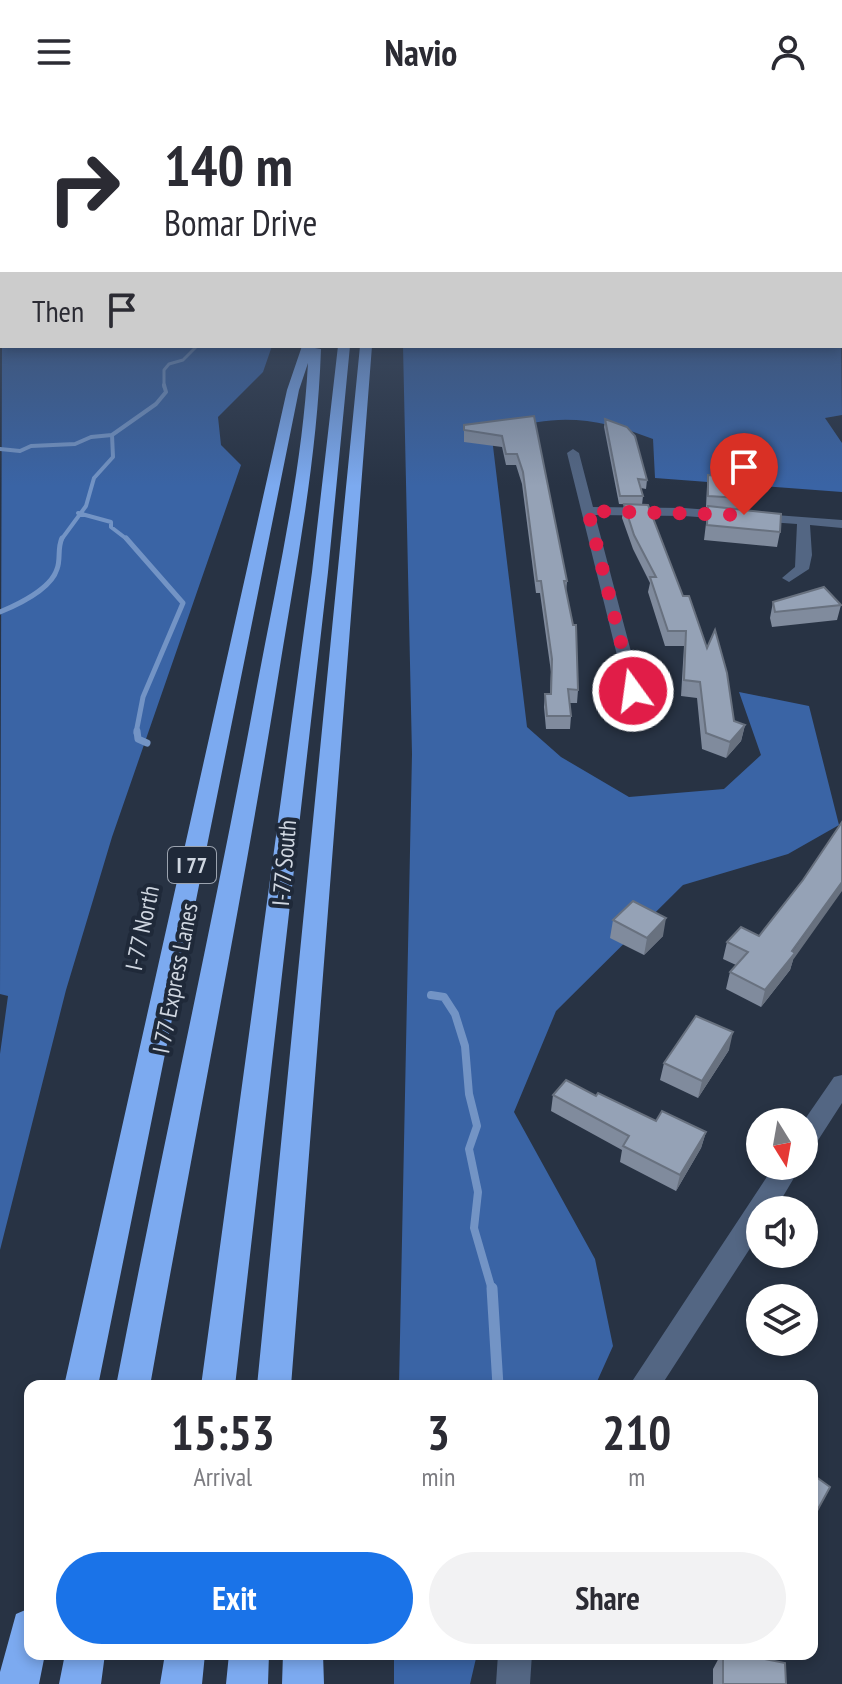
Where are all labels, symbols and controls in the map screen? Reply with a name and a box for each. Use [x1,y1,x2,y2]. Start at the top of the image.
text: Navio [385,29,457,76]
icon: menu [32,30,76,74]
icon: person [766,30,810,74]
text: 140 m [164,129,293,201]
icon: right [32,136,136,240]
text: Bomar Drive [164,199,317,246]
icon: arrive [100,288,144,332]
text: Then [32,291,84,330]
pin [710,433,778,515]
icon: arrive [722,445,766,489]
position arrow [591,649,675,733]
street label: I-77 South [265,819,303,907]
road number: I 77 [168,847,216,883]
street label: I-77 North [118,883,166,973]
street label: I 77 Express Lanes [145,900,205,1056]
north arrow [746,1108,818,1180]
map controls [746,1108,818,1356]
button: sound [746,1196,818,1268]
button: layers [746,1284,818,1356]
text: 15:53 [171,1401,275,1463]
text: 3 [427,1401,450,1463]
text: 210 [602,1401,671,1463]
text: Arrival [193,1460,252,1493]
text: min [421,1460,455,1493]
text: m [628,1460,645,1493]
button: Exit [56,1552,413,1644]
button: Share [429,1552,786,1644]

